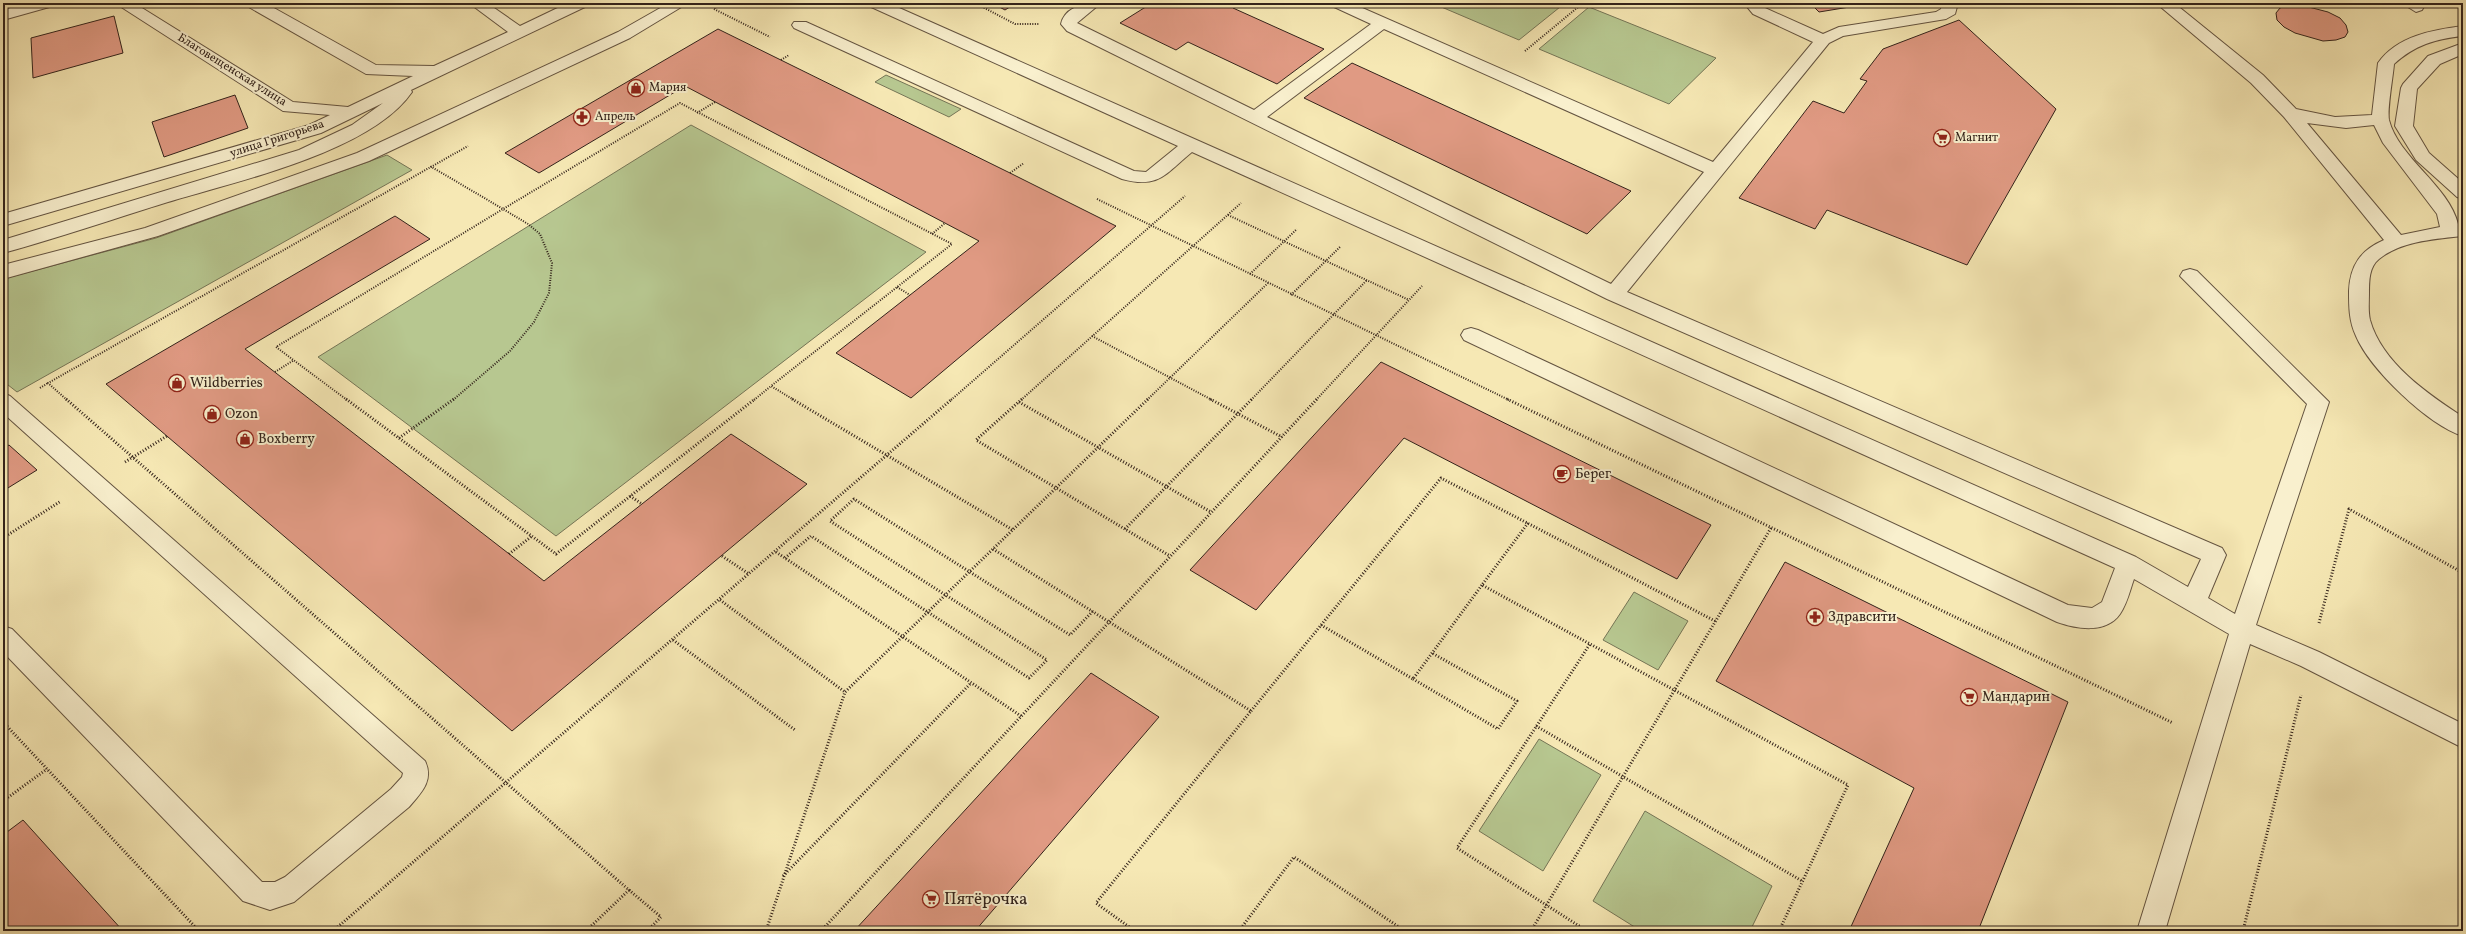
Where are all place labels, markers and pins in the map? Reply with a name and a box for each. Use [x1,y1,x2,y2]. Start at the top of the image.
shop icon: Мария [626,78,646,98]
place label: Мария [649,80,686,96]
pharmacy icon: Апрель [572,107,592,127]
place label: Апрель [595,109,636,125]
supermarket icon: Магнит [1932,128,1952,148]
place label: Магнит [1955,130,1998,146]
shop icon: Wildberries [167,373,187,393]
place label: Wildberries [190,374,263,393]
shop icon: Ozon [202,404,222,424]
place label: Ozon [225,405,258,424]
shop icon: Boxberry [235,429,255,449]
place label: Boxberry [258,430,315,449]
cafe icon: Берег [1552,464,1572,484]
place label: Берег [1575,465,1611,484]
pharmacy icon: Здравсити [1805,607,1825,627]
place label: Здравсити [1828,608,1897,627]
supermarket icon: Мандарин [1959,687,1979,707]
place label: Мандарин [1982,688,2051,707]
place label: Пятёрочка [944,888,1027,911]
supermarket icon: Пятёрочка [921,889,941,909]

